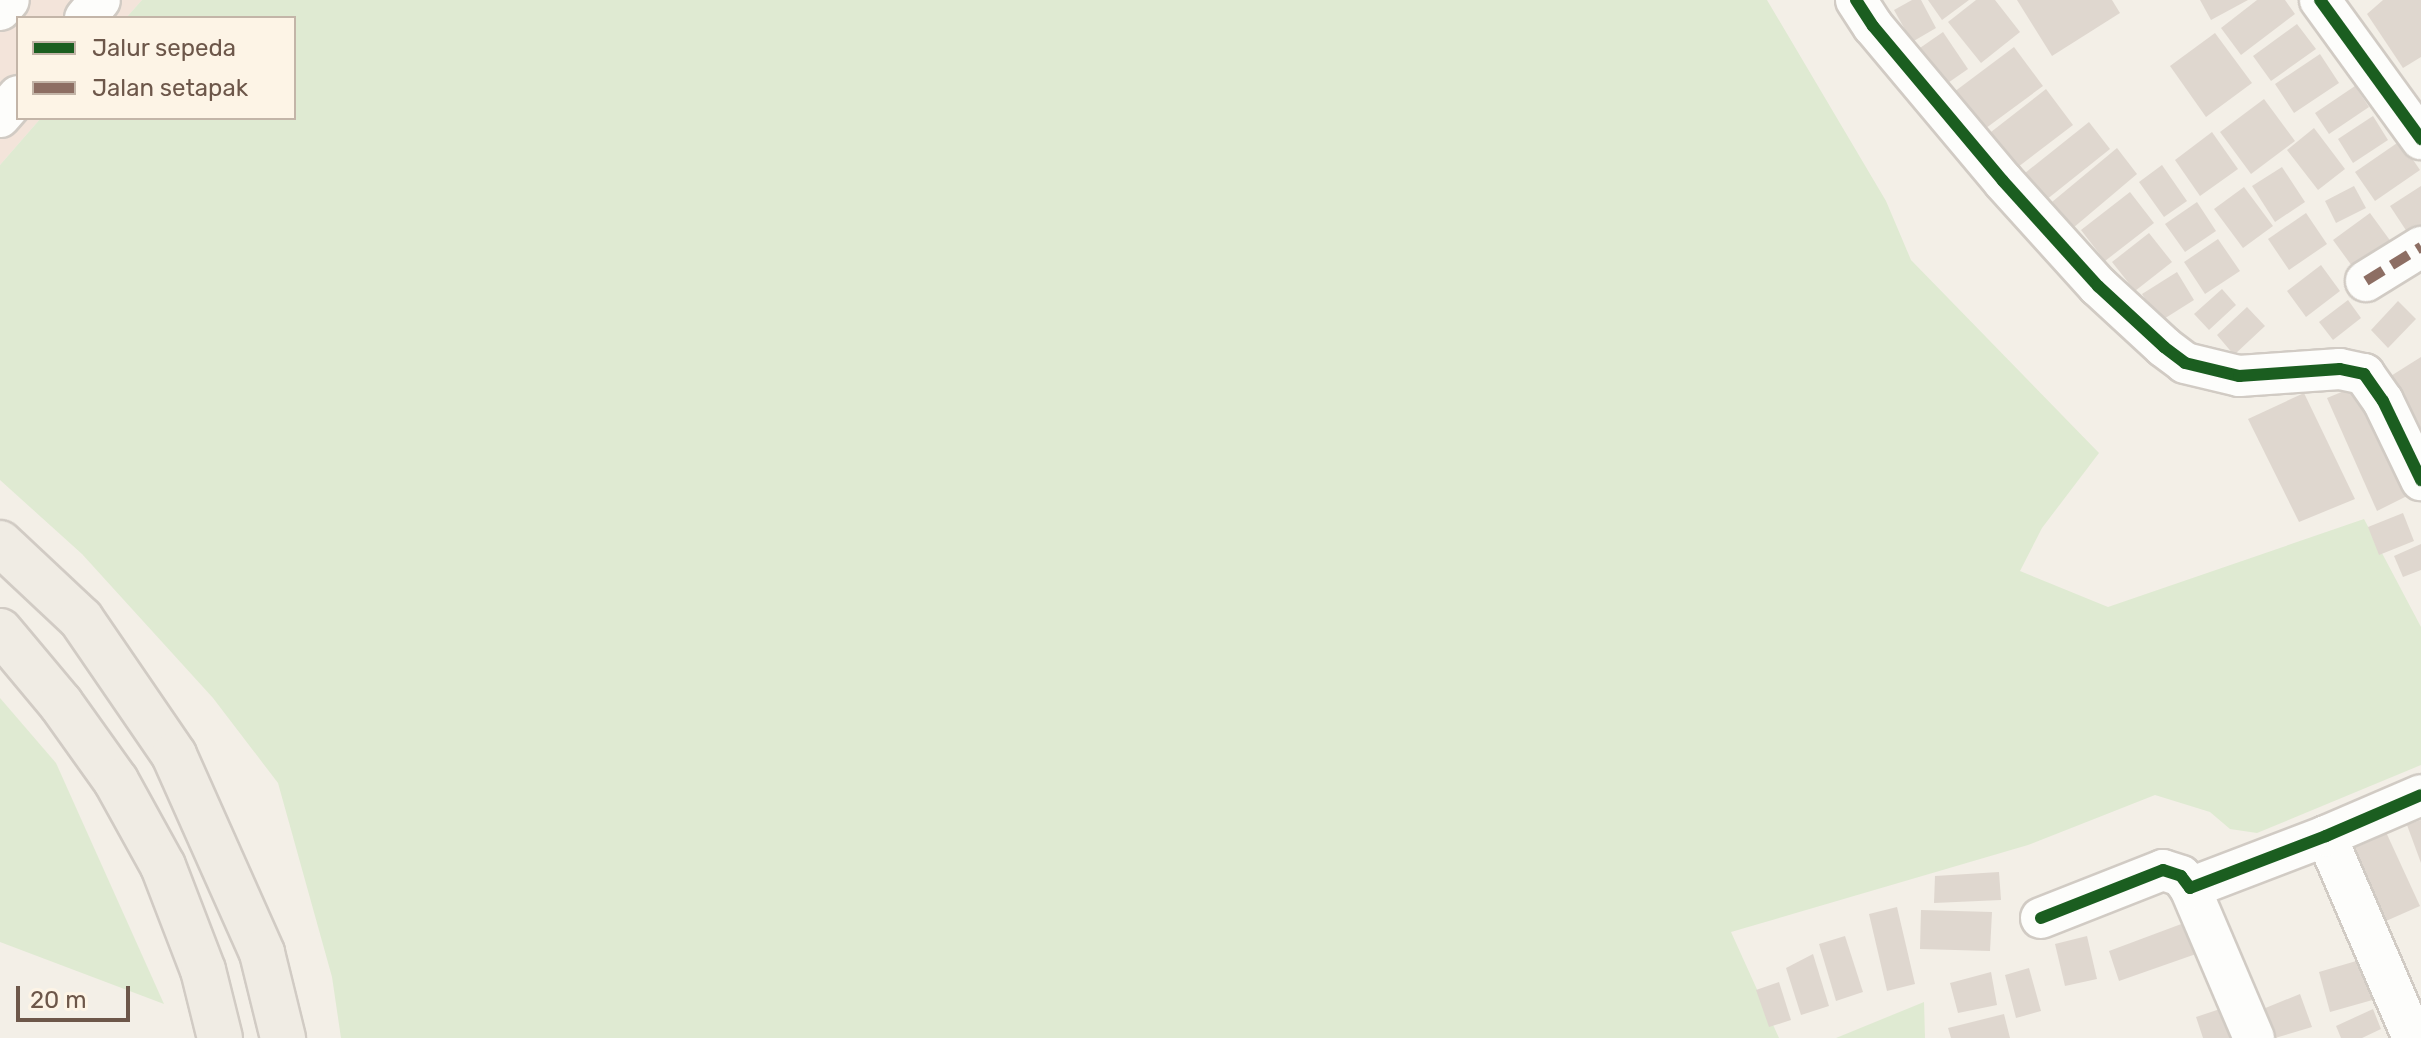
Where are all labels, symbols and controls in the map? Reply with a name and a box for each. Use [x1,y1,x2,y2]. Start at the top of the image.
legend [16,16,296,120]
text: Jalur sepeda [92,34,236,62]
text: Jalan setapak [92,74,248,102]
scale bar [20,970,134,1020]
text: 20 m [30,986,87,1014]

